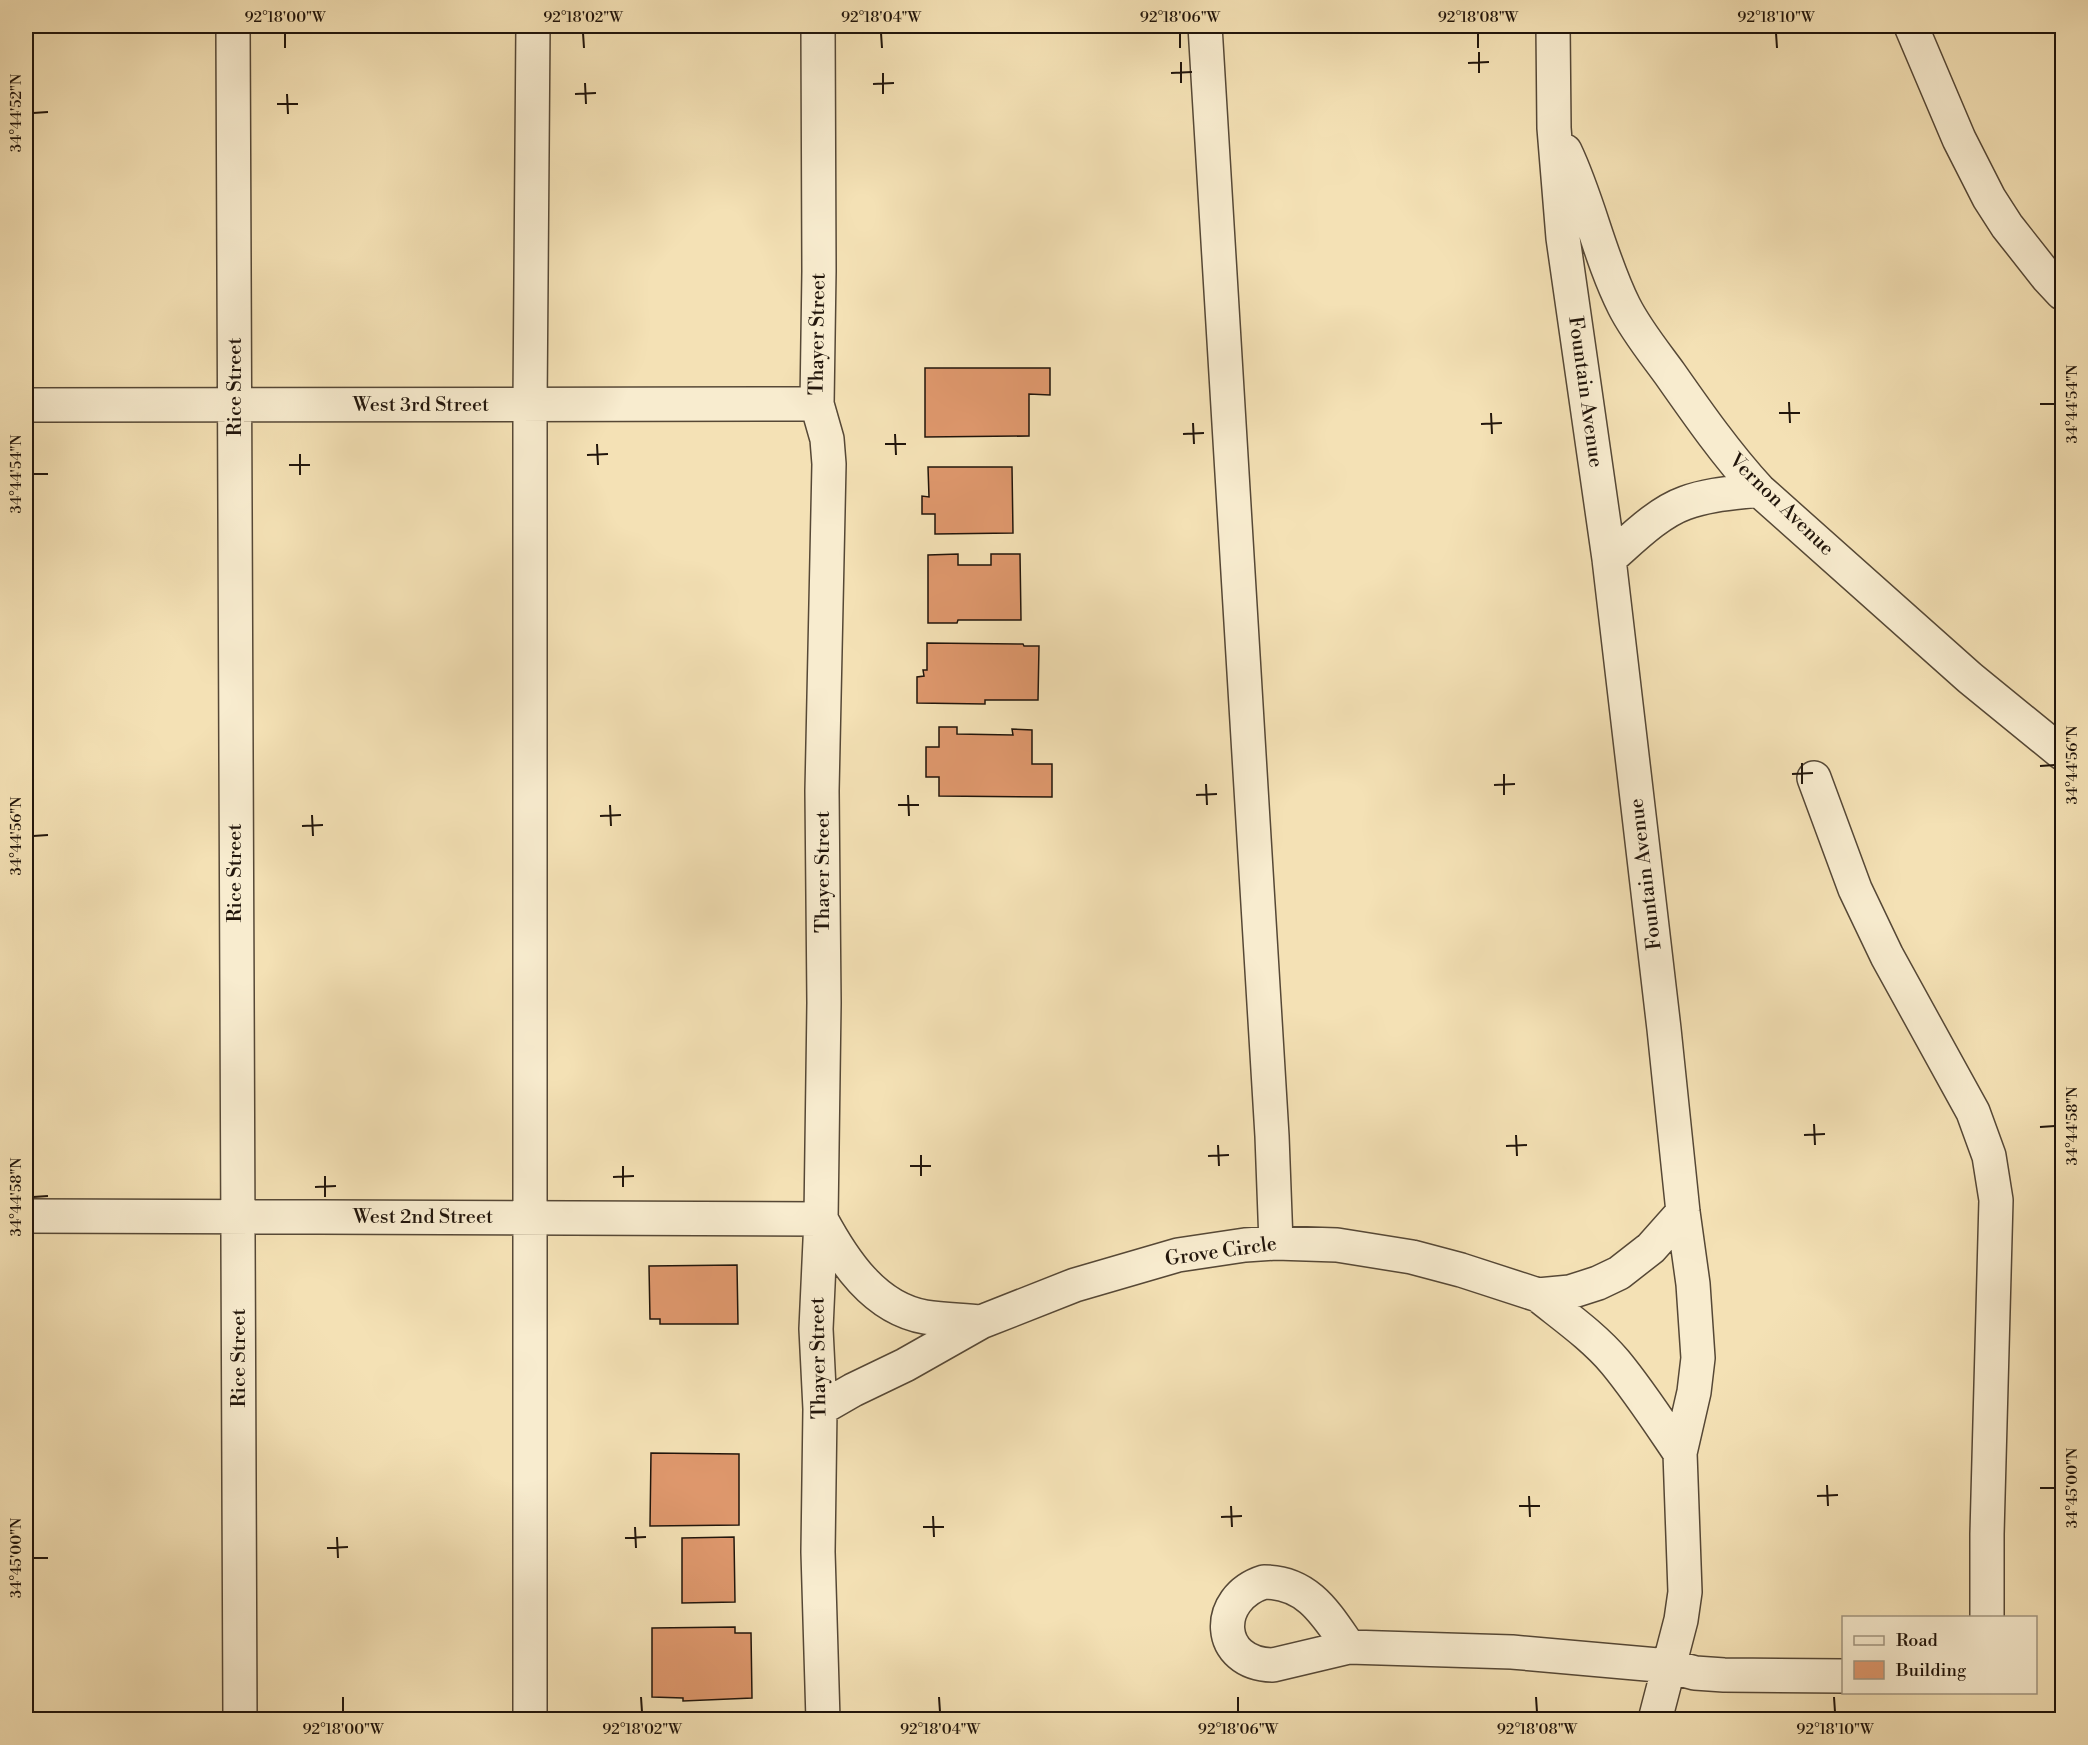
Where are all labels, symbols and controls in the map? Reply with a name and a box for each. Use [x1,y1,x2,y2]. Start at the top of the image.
text: 92°18'00"W [244,8,326,27]
text: 92°18'02"W [543,8,623,27]
text: 92°18'04"W [841,8,921,27]
text: 92°18'06"W [1140,8,1221,27]
text: 92°18'08"W [1438,8,1519,27]
text: 92°18'10"W [1737,8,1815,27]
text: 34°44'52"N [7,74,26,152]
street label: Thayer Street [804,273,832,395]
street label: Fountain Avenue [1562,315,1608,469]
street label: Rice Street [223,337,248,437]
text: 34°44'54"N [2063,365,2082,443]
street label: West 3rd Street [352,393,489,418]
text: 34°44'54"N [7,435,26,513]
street label: Vernon Avenue [1722,448,1839,561]
text: 34°44'56"N [2063,726,2082,804]
text: 34°44'56"N [7,797,26,875]
street label: Fountain Avenue [1624,797,1668,951]
street label: Thayer Street [811,811,836,933]
street label: Rice Street [223,823,248,923]
text: 34°44'58"N [2063,1087,2082,1165]
text: 34°44'58"N [7,1158,26,1236]
street label: West 2nd Street [352,1205,493,1230]
street label: Grove Circle [1164,1232,1278,1272]
street label: Thayer Street [805,1297,833,1419]
street label: Rice Street [227,1308,252,1408]
text: 34°45'00"N [2063,1448,2082,1528]
text: 34°45'00"N [7,1518,26,1598]
legend [1842,1616,2037,1694]
text: Road [1896,1629,1939,1652]
text: Building [1895,1659,1967,1682]
text: 92°18'00"W [302,1720,384,1739]
text: 92°18'02"W [602,1720,682,1739]
text: 92°18'04"W [900,1720,980,1739]
text: 92°18'06"W [1198,1720,1279,1739]
text: 92°18'08"W [1497,1720,1578,1739]
text: 92°18'10"W [1796,1720,1874,1739]

